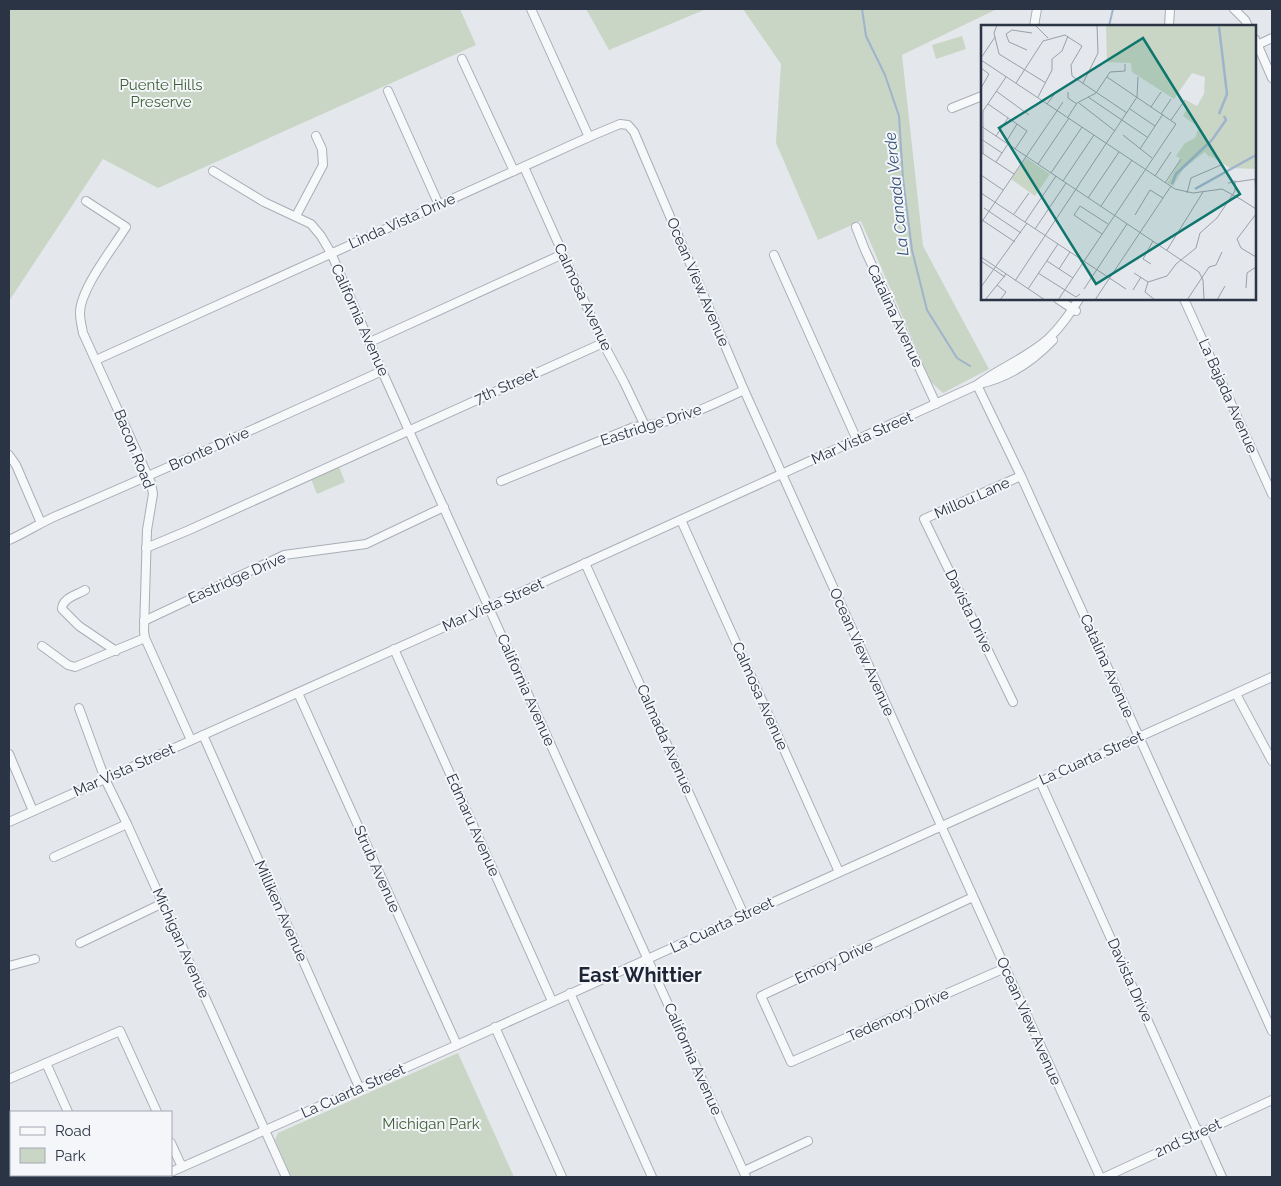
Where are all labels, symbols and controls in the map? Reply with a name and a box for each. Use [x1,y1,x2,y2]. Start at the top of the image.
inset map [981,25,1256,300]
park label: Puente Hills Preserve [120,76,202,111]
water label: La Canada Verde [880,131,912,257]
street label: Linda Vista Drive [346,189,458,253]
street label: Ocean View Avenue [663,215,733,349]
street label: Calmosa Avenue [550,240,616,354]
street label: California Avenue [327,261,393,379]
street label: Catalina Avenue [863,261,927,371]
street label: La Bajada Avenue [1195,336,1262,456]
street label: 7th Street [472,364,540,408]
street label: Eastridge Drive [598,400,704,450]
street label: Bacon Road [110,407,158,491]
street label: Mar Vista Street [809,408,915,468]
street label: Bronte Drive [166,423,252,475]
street label: Millou Lane [931,473,1013,523]
street label: Eastridge Drive [185,548,289,608]
street label: Davista Drive [941,567,997,656]
street label: Mar Vista Street [440,575,546,635]
street label: Ocean View Avenue [826,585,898,719]
street label: Catalina Avenue [1076,611,1138,721]
street label: California Avenue [493,631,559,749]
street label: Calmosa Avenue [728,639,792,753]
street label: Calmada Avenue [633,681,697,797]
street label: La Cuarta Street [1036,727,1146,789]
street label: Mar Vista Street [71,740,177,800]
street label: Edmaru Avenue [442,771,504,879]
street label: Strub Avenue [350,823,404,916]
street label: Milliken Avenue [251,858,311,965]
street label: Michigan Avenue [149,885,213,1001]
street label: La Cuarta Street [667,893,777,957]
street label: Davista Drive [1103,935,1157,1025]
street label: Emory Drive [792,936,876,988]
street label: Ocean View Avenue [993,954,1065,1088]
district label: East Whittier [578,963,702,987]
street label: Tedemory Drive [844,984,952,1046]
street label: California Avenue [660,1000,726,1118]
street label: La Cuarta Street [298,1060,408,1122]
legend [10,1111,172,1176]
park label: Michigan Park [382,1115,480,1133]
street label: 2nd Street [1152,1115,1224,1161]
text: Road [55,1122,91,1140]
text: Park [55,1147,86,1165]

